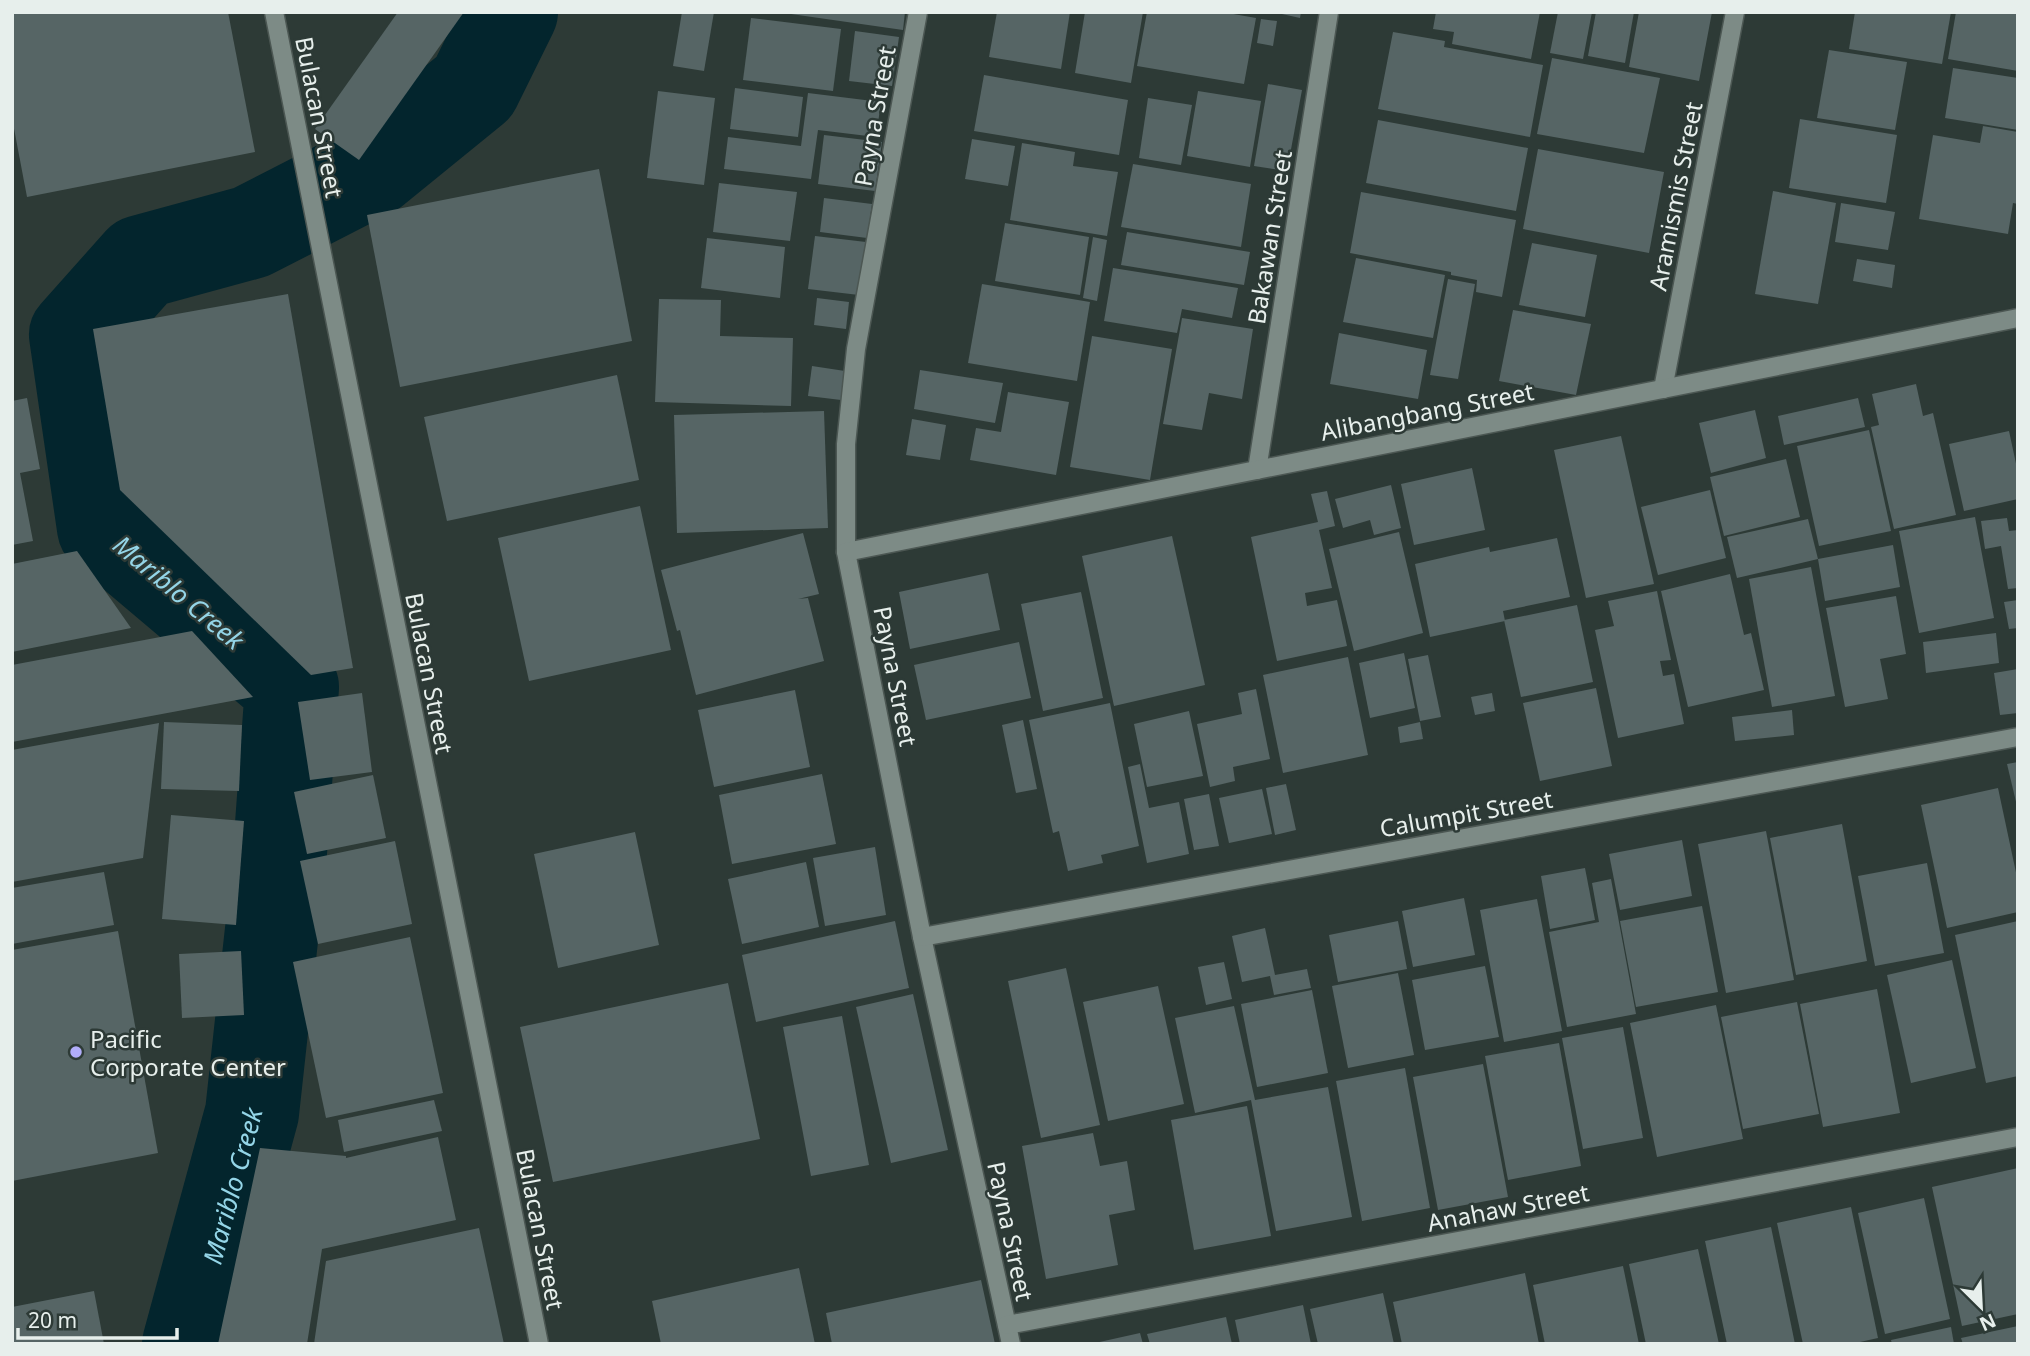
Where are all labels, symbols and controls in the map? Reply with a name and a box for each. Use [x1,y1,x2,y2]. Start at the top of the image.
street label: Bulacan Street [288,34,352,201]
street label: Payna Street [845,43,903,189]
street label: Aramismis Street [1641,98,1710,293]
street label: Bakawan Street [1239,147,1299,326]
street label: Alibangbang Street [1318,374,1537,448]
water label: Mariblo Creek [106,527,253,658]
street label: Bulacan Street [398,590,462,757]
street label: Payna Street [866,603,926,749]
street label: Calumpit Street [1377,782,1555,844]
place label: Pacific Corporate Center [90,1022,286,1083]
marker: Pacific Corporate Center [68,1044,84,1060]
water label: Mariblo Creek [194,1102,271,1268]
street label: Bulacan Street [509,1146,573,1313]
street label: Payna Street [980,1158,1042,1304]
street label: Anahaw Street [1424,1175,1592,1239]
north arrow [1946,1272,2016,1342]
scale bar [18,1296,177,1340]
text: 20 m [28,1306,77,1334]
text: N [1976,1308,2000,1338]

